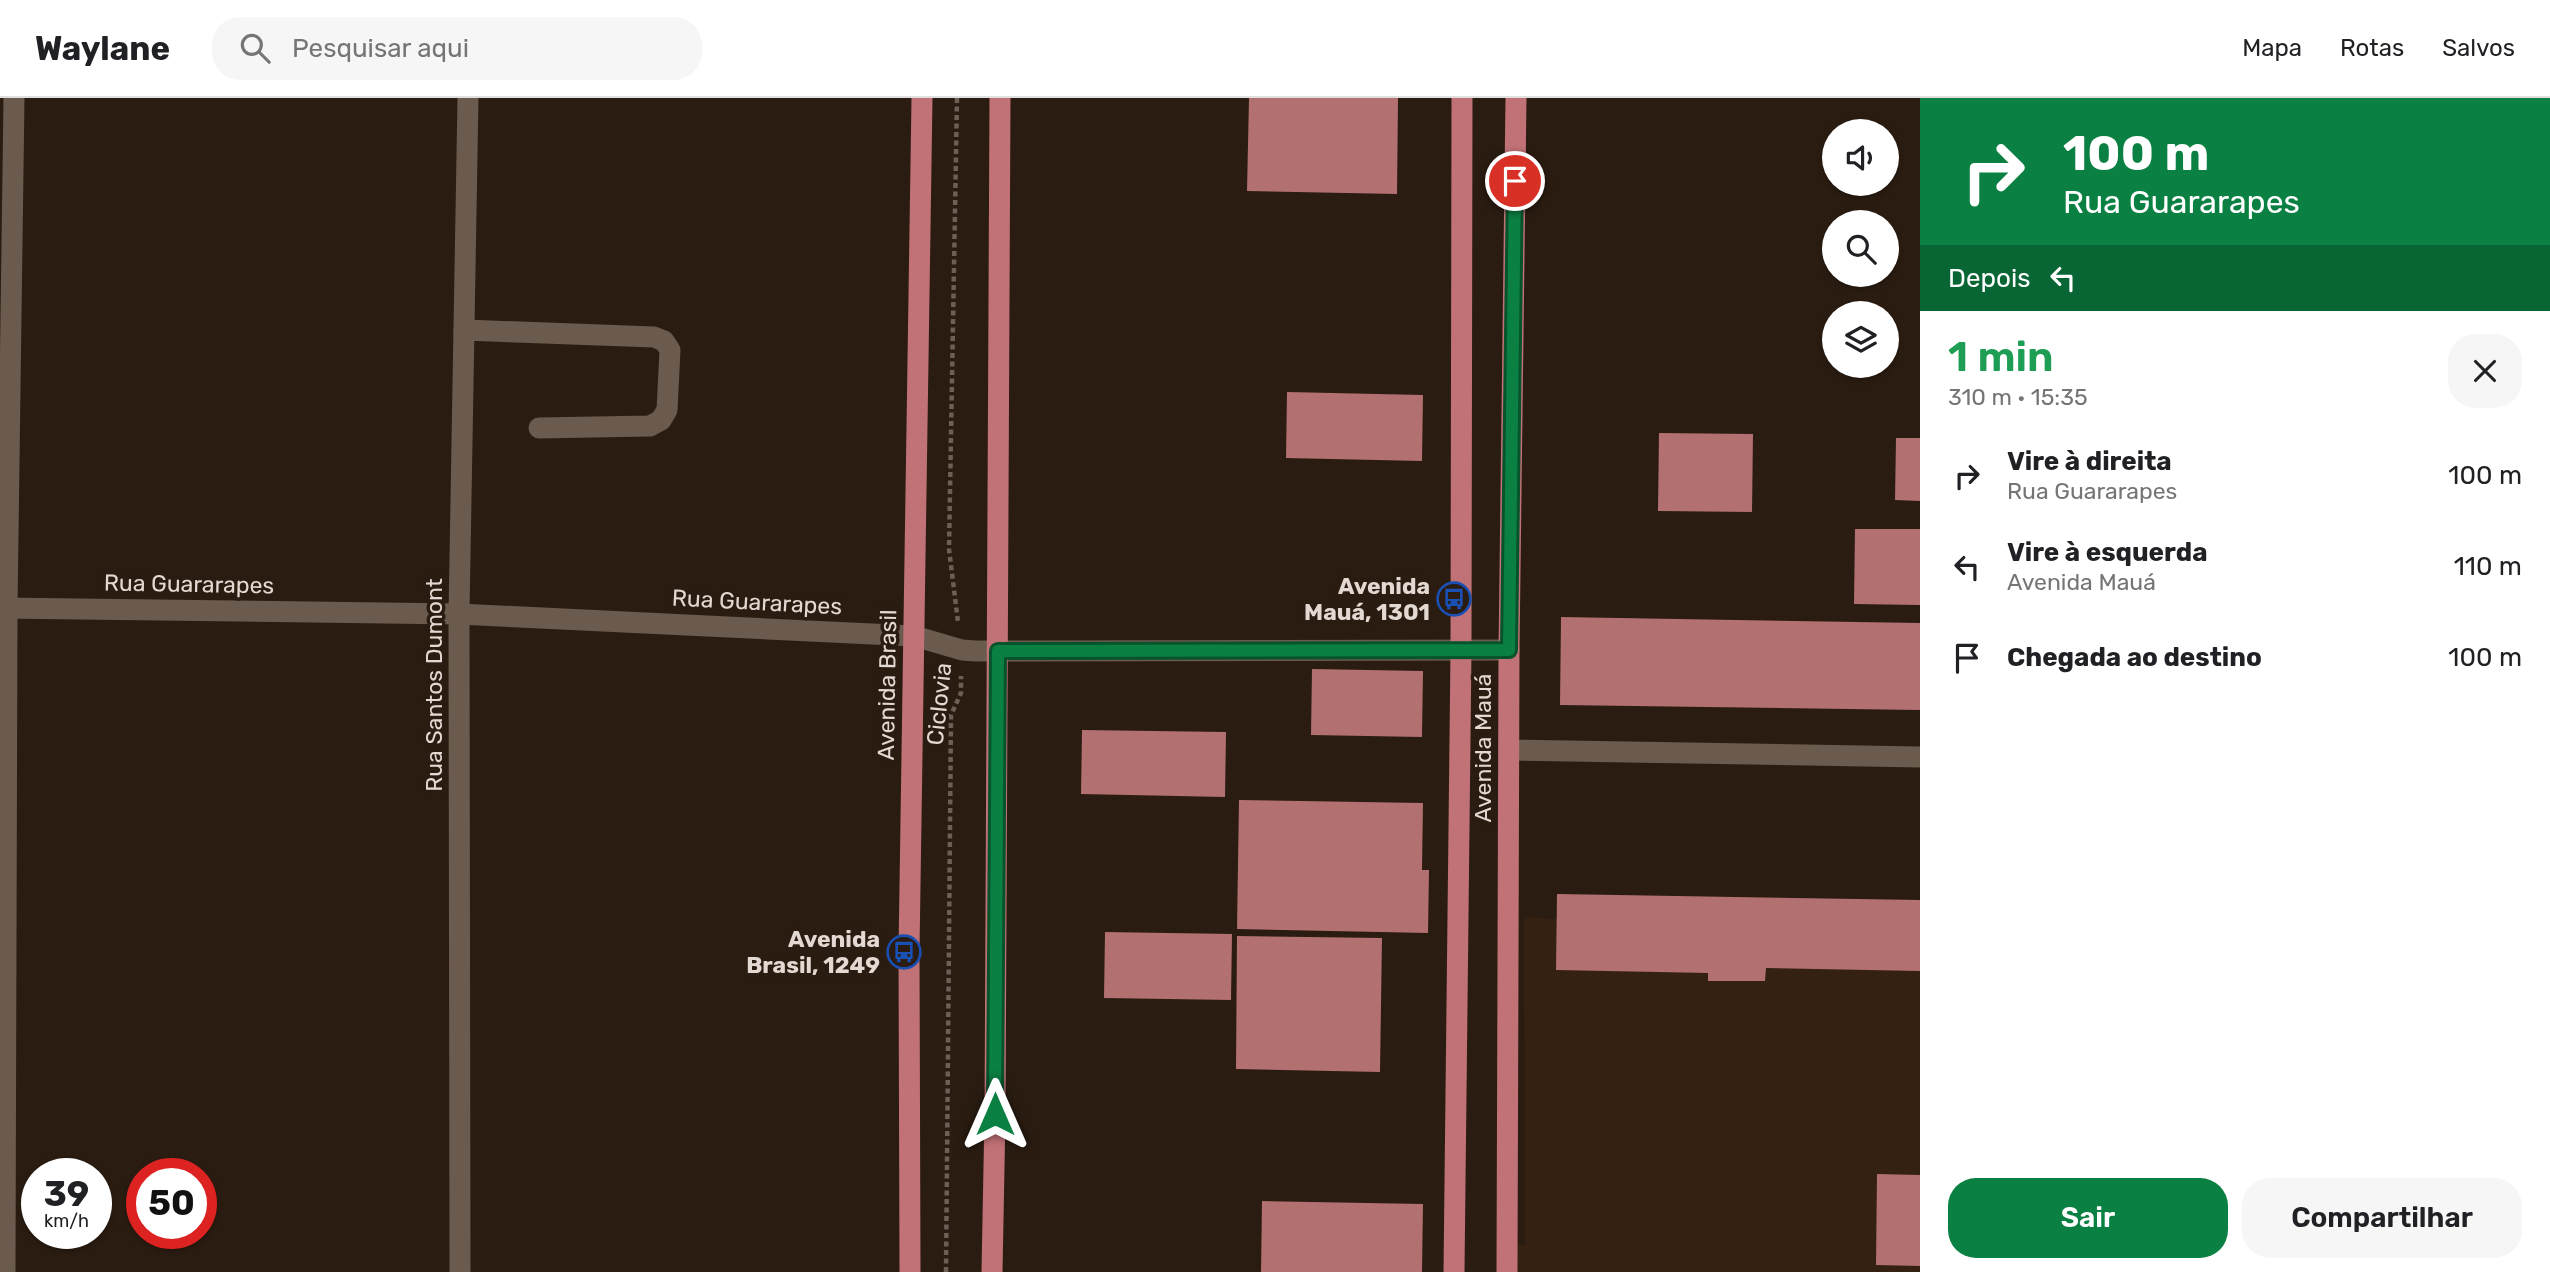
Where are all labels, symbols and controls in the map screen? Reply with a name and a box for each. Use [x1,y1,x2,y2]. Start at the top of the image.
search box [212,17,702,80]
text: Waylane [35,29,170,68]
icon: search [236,29,274,67]
text: Pesquisar aqui [292,33,469,64]
text: Mapa [2242,34,2302,62]
text: Rotas [2340,34,2404,62]
text: Salvos [2442,34,2515,62]
map controls [1822,119,1899,378]
button: sound [1822,119,1899,196]
text: 100 m [2063,124,2209,182]
icon: right [1948,126,2039,217]
pin [1485,151,1545,211]
icon: arrive [1496,162,1534,200]
text: Rua Guararapes [2063,183,2300,221]
button: search [1822,210,1899,287]
icon: left [2044,259,2082,297]
text: Depois [1948,263,2030,294]
button: layers [1822,301,1899,378]
text: 1 min [1948,332,2054,382]
button: close [2448,334,2522,408]
text: 310 m · 15:35 [1948,383,2088,411]
text: Vire à direita [2007,446,2172,477]
icon: right [1948,457,1986,495]
text: 100 m [2448,460,2522,491]
text: Rua Guararapes [2007,477,2177,505]
text: Vire à esquerda [2007,537,2208,568]
icon: left [1948,548,1986,586]
text: 110 m [2454,551,2522,582]
text: Avenida Mauá [2007,568,2156,596]
street label: Rua Guararapes [104,569,274,599]
place label: Avenida Mauá, 1301 [1304,572,1430,626]
street label: Rua Santos Dumont [420,578,448,792]
bus stop icon: Avenida Mauá, 1301 [1435,580,1473,618]
street label: Rua Guararapes [671,584,843,620]
street label: Avenida Brasil [872,609,902,761]
icon: arrive [1948,639,1986,677]
text: Chegada ao destino [2007,642,2262,673]
text: 100 m [2448,642,2522,673]
street label: Ciclovia [921,661,957,747]
street label: Avenida Mauá [1469,674,1497,822]
place label: Avenida Brasil, 1249 [746,925,880,979]
bus stop icon: Avenida Brasil, 1249 [885,933,923,971]
position arrow [958,1077,1032,1151]
speed limit sign: 50 [126,1158,217,1249]
text: 39 [44,1173,89,1215]
button: Sair [1948,1178,2228,1258]
button: Compartilhar [2242,1178,2522,1258]
text: km/h [44,1210,89,1232]

